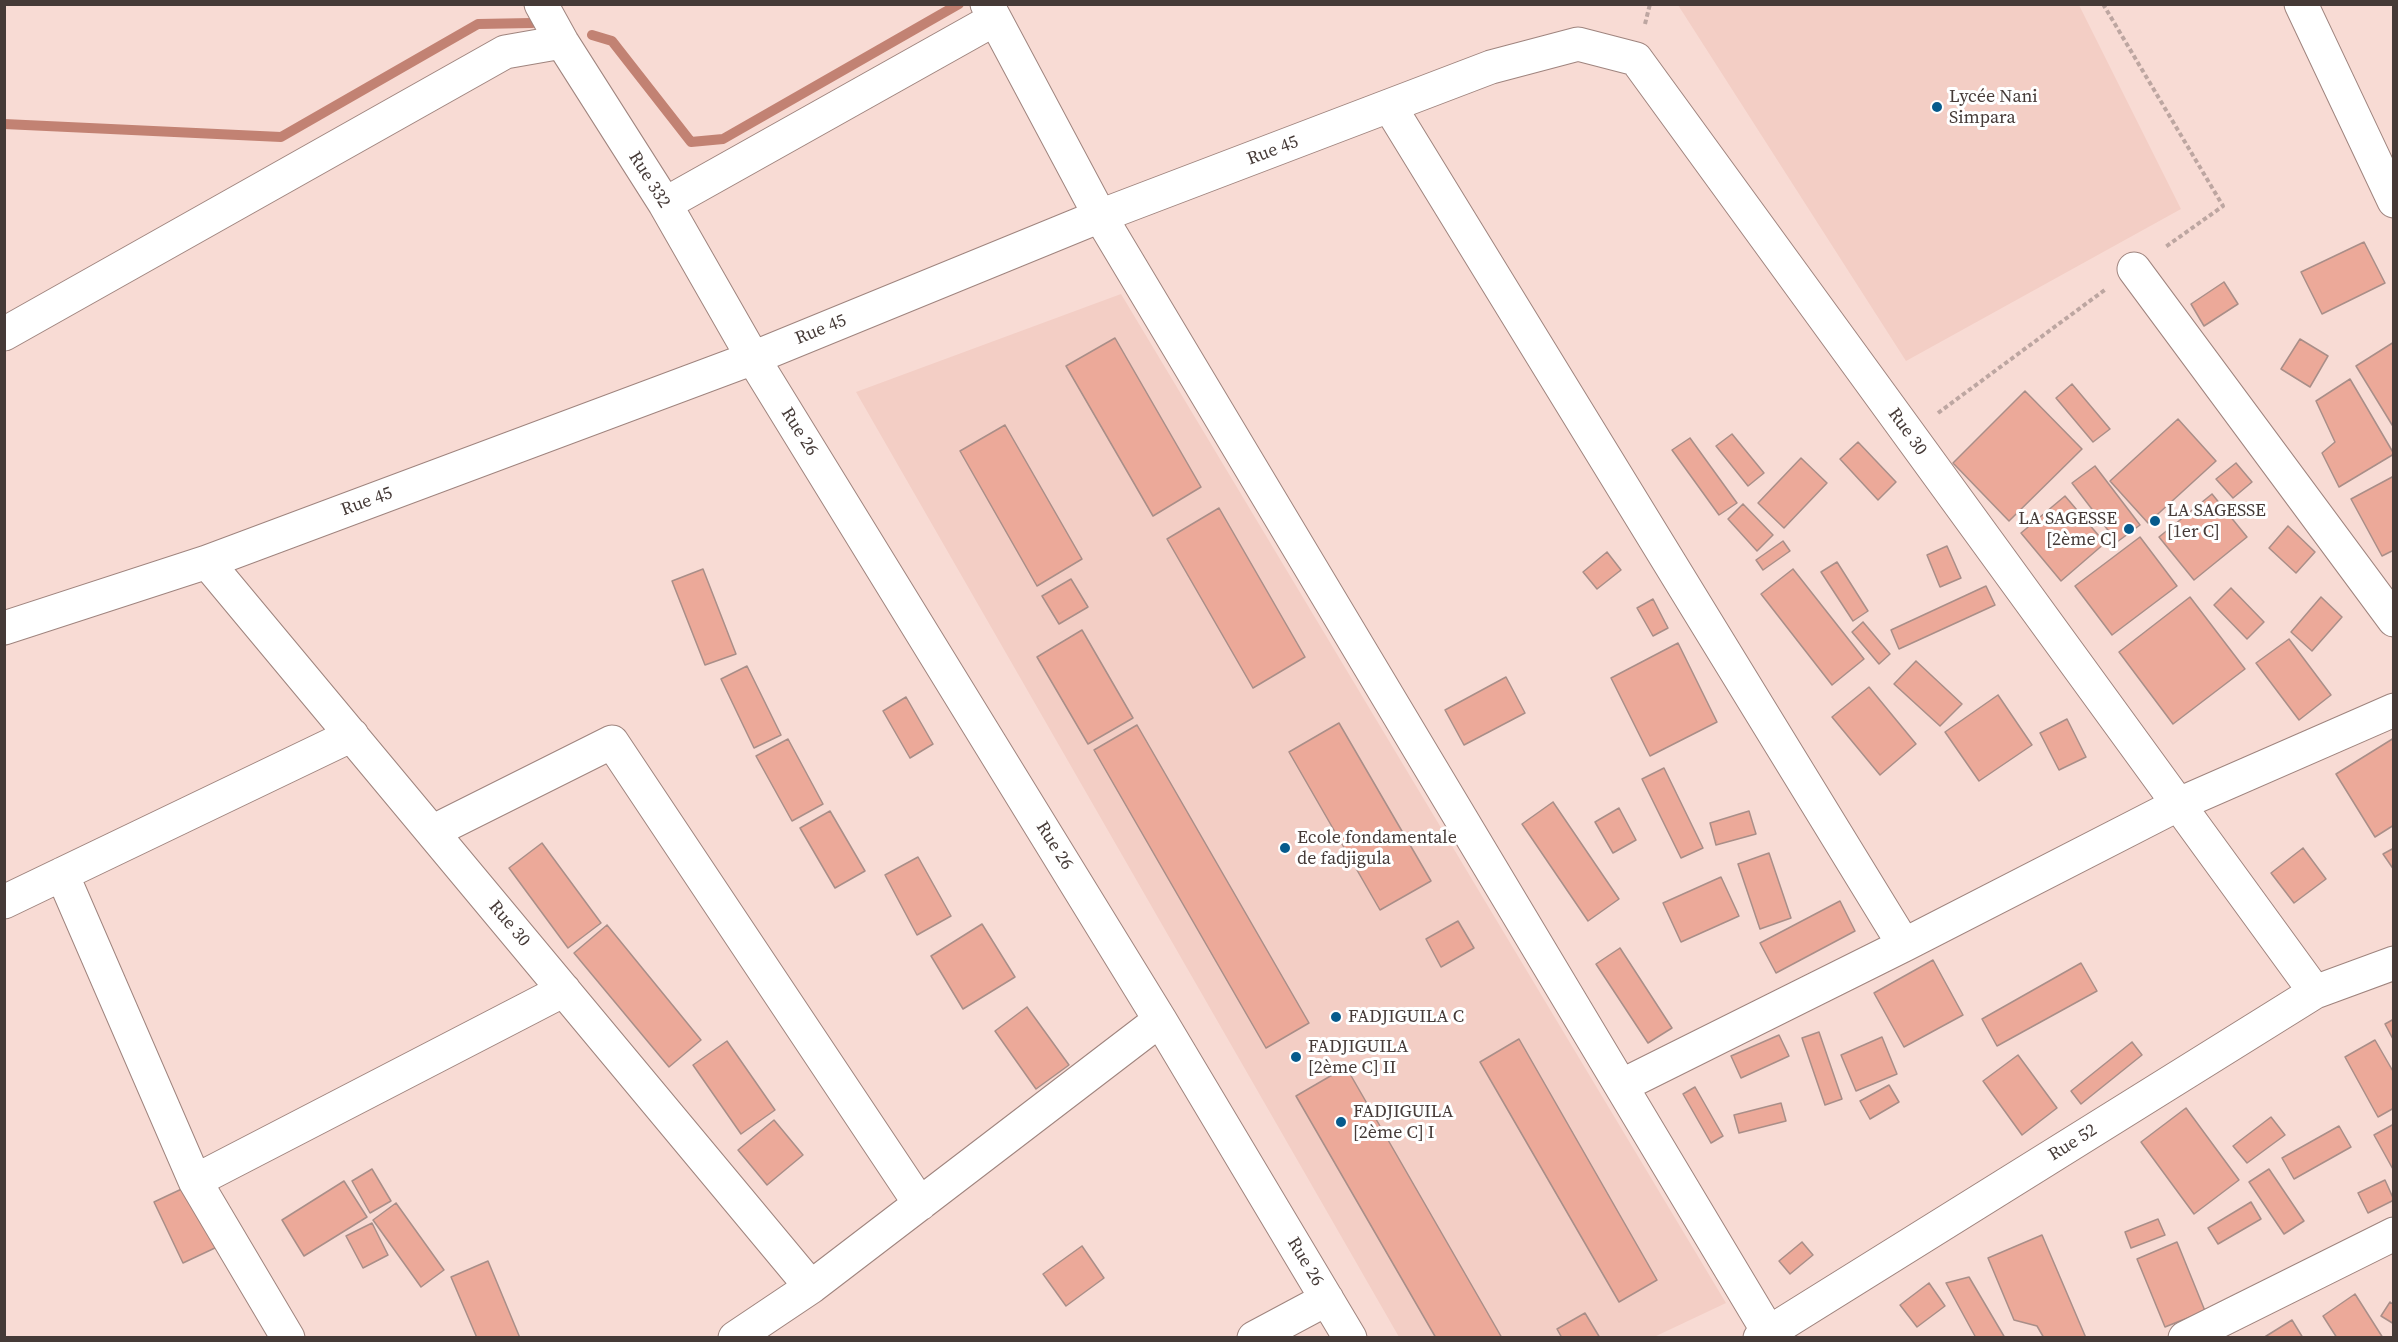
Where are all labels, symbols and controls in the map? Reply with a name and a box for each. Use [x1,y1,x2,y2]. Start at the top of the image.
place label: Lycée Nani Simpara [1949,86,2038,128]
marker: Lycée Nani Simpara [1930,100,1944,114]
street label: Rue 45 [1244,131,1302,171]
street label: Rue 332 [623,148,675,212]
street label: Rue 45 [792,310,850,350]
street label: Rue 26 [776,404,822,460]
street label: Rue 30 [1883,404,1931,460]
street label: Rue 45 [338,483,396,521]
place label: LA SAGESSE [1er C] [2167,500,2266,542]
place label: LA SAGESSE [2ème C] [2018,508,2117,550]
marker: LA SAGESSE [1er C] [2148,514,2162,528]
marker: LA SAGESSE [2ème C] [2122,522,2136,536]
street label: Rue 26 [1031,818,1077,874]
place label: Ecole fondamentale de fadjigula [1297,827,1457,870]
marker: Ecole fondamentale de fadjigula [1278,841,1292,855]
street label: Rue 30 [484,897,534,951]
place label: FADJIGUILA C [1348,1006,1464,1028]
marker: FADJIGUILA C [1329,1010,1343,1024]
place label: FADJIGUILA [2ème C] II [1308,1036,1409,1078]
marker: FADJIGUILA [2ème C] II [1289,1050,1303,1064]
place label: FADJIGUILA [2ème C] I [1353,1101,1454,1144]
marker: FADJIGUILA [2ème C] I [1334,1115,1348,1129]
street label: Rue 52 [2045,1120,2101,1166]
street label: Rue 26 [1282,1234,1328,1290]

